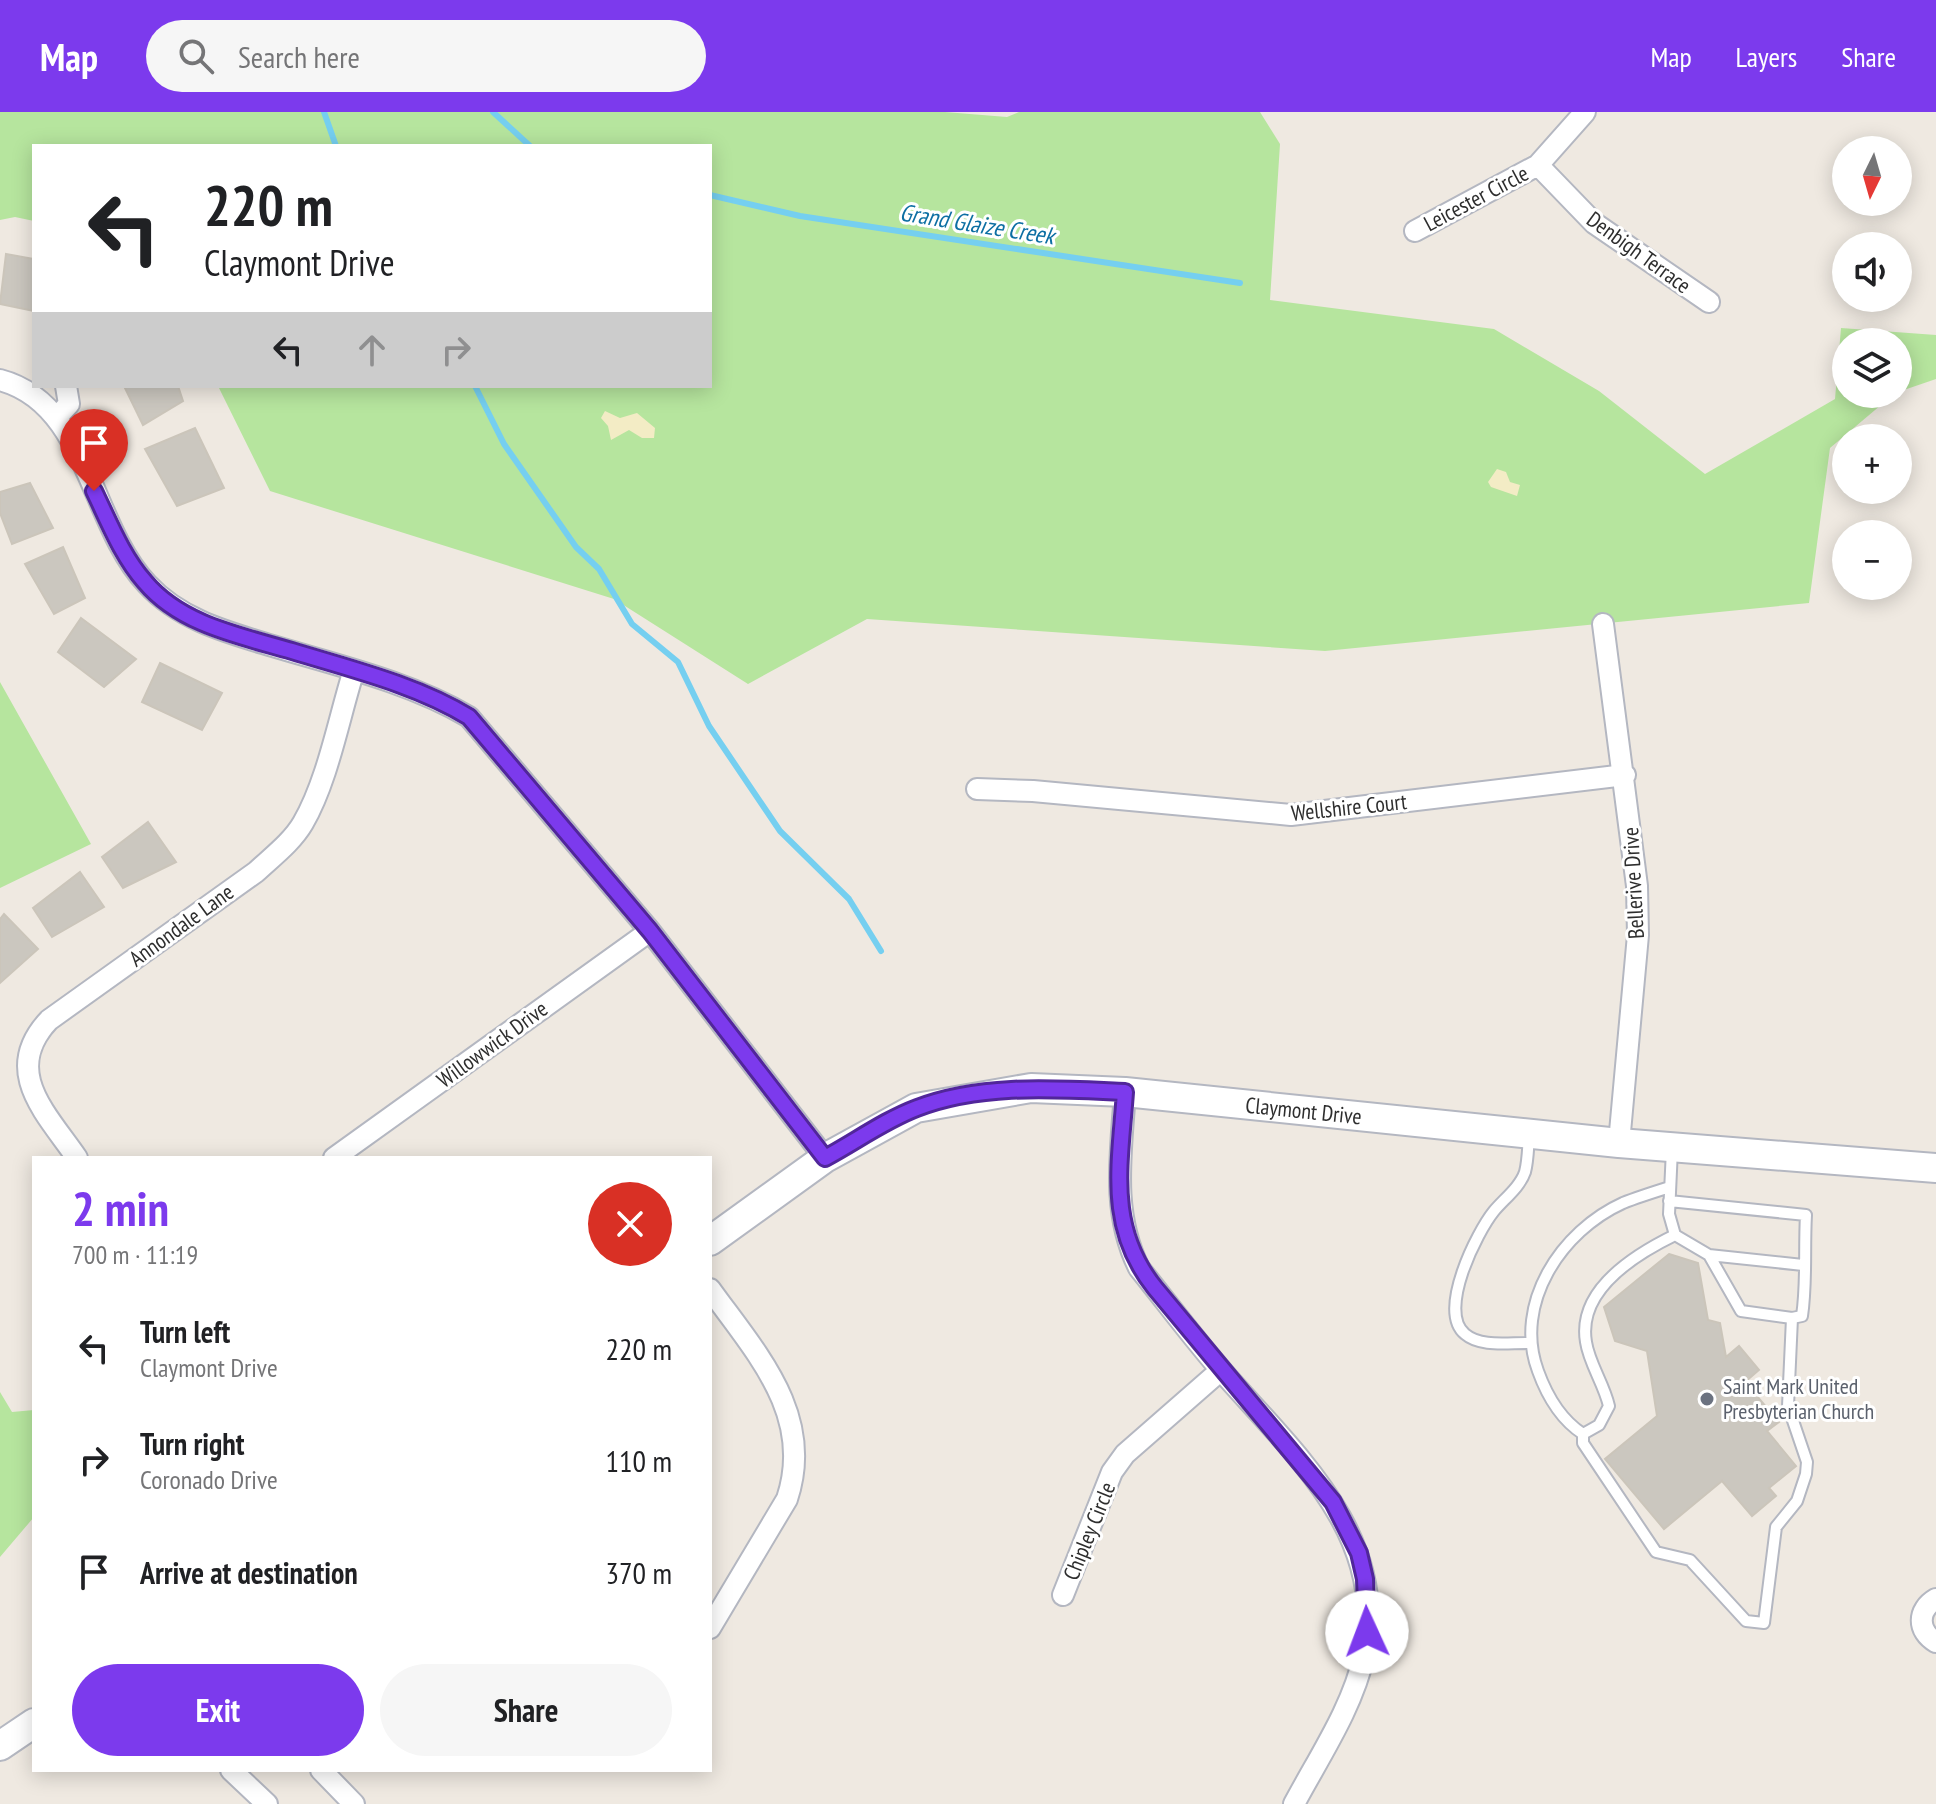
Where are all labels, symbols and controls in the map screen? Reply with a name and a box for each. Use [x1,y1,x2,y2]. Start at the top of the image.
search box [146,20,706,92]
text: Map [40,32,98,81]
icon: search [174,34,218,78]
text: Search here [238,37,360,76]
text: Map [1650,38,1692,75]
text: Layers [1736,38,1797,75]
text: Share [1841,38,1896,75]
north arrow [1832,136,1912,216]
map controls [1832,136,1912,600]
street label: Leicester Circle [1419,159,1533,237]
text: 220 m [204,169,333,241]
icon: left [72,176,176,280]
water label: Grand Glaize Creek [898,197,1059,252]
street label: Denbigh Terrace [1581,205,1697,299]
button: sound [1832,232,1912,312]
text: Claymont Drive [204,239,395,286]
icon: left [266,328,310,372]
icon: ahead [350,328,394,372]
icon: right [434,328,478,372]
button: layers [1832,328,1912,408]
pin [60,409,128,491]
icon: arrive [72,421,116,465]
button: + [1832,424,1912,504]
button: − [1832,520,1912,600]
street label: Wellshire Court [1290,787,1408,827]
street label: Bellerive Drive [1616,826,1650,940]
street label: Annondale Lane [123,878,239,972]
street label: Willowwick Drive [431,994,553,1094]
street label: Claymont Drive [1244,1091,1363,1130]
text: 2 min [72,1177,169,1239]
button: close [588,1182,672,1266]
text: 700 m · 11:19 [72,1238,198,1271]
text: Turn left [140,1312,230,1351]
icon: left [72,1326,116,1370]
text: 220 m [606,1329,672,1368]
text: Claymont Drive [140,1351,278,1384]
place label: Saint Mark United Presbyterian Church [1723,1372,1874,1425]
marker: Saint Mark United Presbyterian Church [1698,1390,1716,1408]
text: Turn right [140,1424,244,1463]
icon: right [72,1438,116,1482]
text: 110 m [606,1441,672,1480]
text: Coronado Drive [140,1463,278,1496]
street label: Chipley Circle [1057,1478,1121,1584]
icon: arrive [72,1550,116,1594]
text: Arrive at destination [140,1553,358,1592]
text: 370 m [606,1553,672,1592]
position arrow [1325,1590,1409,1674]
button: Exit [72,1664,364,1756]
button: Share [380,1664,672,1756]

